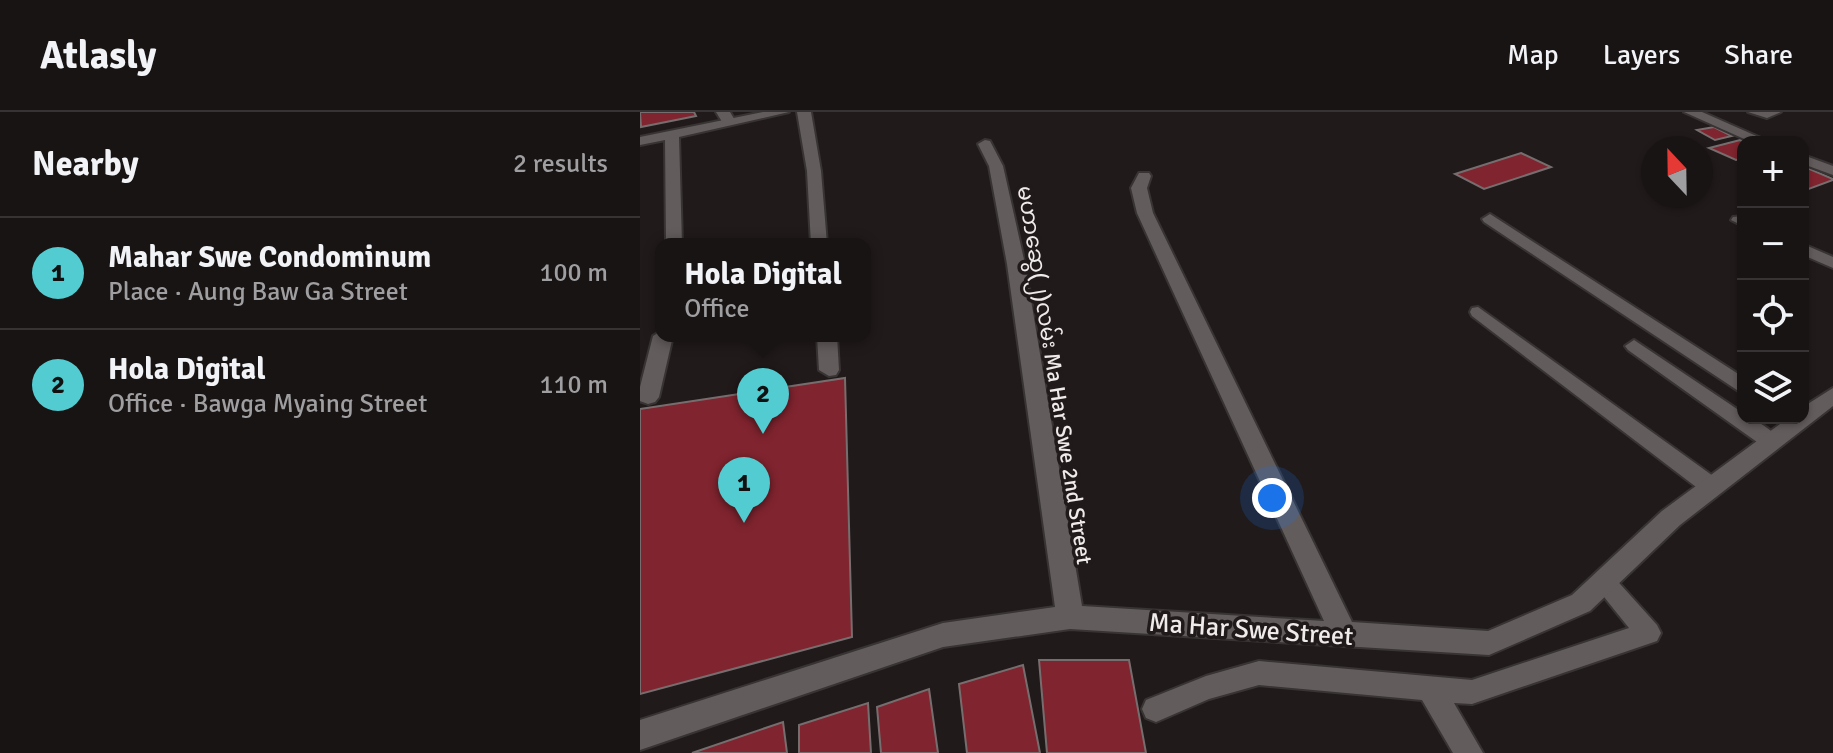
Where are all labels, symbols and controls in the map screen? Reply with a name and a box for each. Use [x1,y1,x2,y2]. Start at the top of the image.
text: Atlasly [40,32,156,79]
text: Map [1507,38,1559,72]
text: Layers [1603,38,1680,72]
text: Share [1724,38,1793,72]
north arrow [1641,136,1713,208]
map controls [1737,136,1809,424]
button: + [1737,136,1809,208]
text: Nearby [32,143,139,185]
text: 2 results [513,148,608,180]
street label: မဟာဆွေ(၂)လမ်း Ma Har Swe 2nd Street [1008,183,1100,567]
button: − [1737,208,1809,280]
popup [655,238,871,342]
text: Mahar Swe Condominum [108,239,431,276]
text: Hola Digital [684,256,842,293]
text: 1 [51,257,65,289]
text: 100 m [539,257,608,289]
text: Place · Aung Baw Ga Street [108,276,408,308]
button: locate [1737,280,1809,352]
text: Office [684,293,750,325]
text: Hola Digital [108,351,266,388]
button: layers [1737,352,1809,424]
pin: 2 [737,368,789,434]
text: 2 [51,369,65,401]
text: 110 m [539,369,608,401]
text: Office · Bawga Myaing Street [108,388,427,420]
pin: 1 [718,457,770,523]
your location [1252,478,1292,518]
street label: Ma Har Swe Street [1148,607,1354,653]

